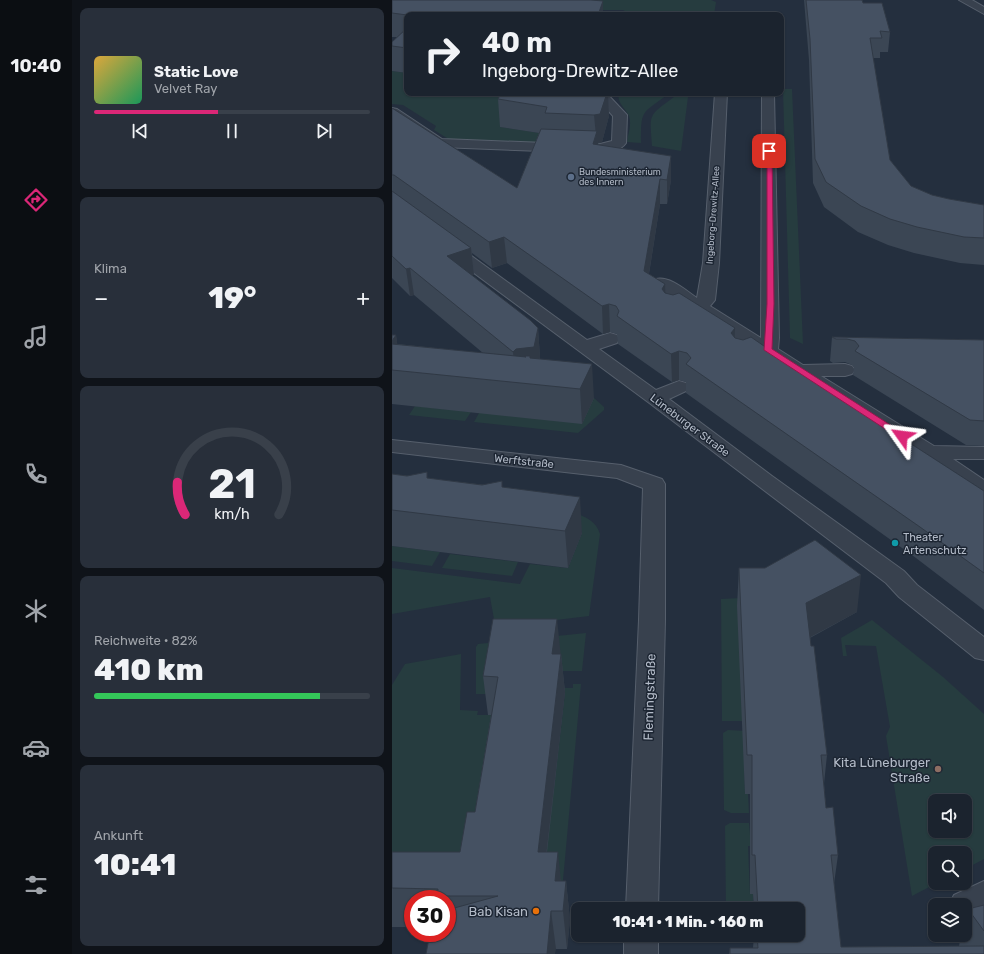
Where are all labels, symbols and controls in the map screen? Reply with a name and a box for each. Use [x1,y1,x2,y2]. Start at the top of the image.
text: 40 m [482,26,552,59]
icon: right [416,28,468,80]
text: 10:40 [11,55,61,77]
text: Ingeborg-Drewitz-Allee [482,60,678,82]
text: Static Love [154,63,238,81]
text: Velvet Ray [154,81,217,96]
icon: previous [129,120,151,142]
icon: pause [221,120,243,142]
icon: next [313,120,335,142]
pin [752,134,786,168]
icon: arrive [758,140,780,162]
street label: Ingeborg-Drewitz-Allee [705,166,721,264]
place label: Bundesministerium des Innern [579,167,661,187]
marker: Bundesministerium des Innern [566,172,576,182]
icon: directions [22,186,50,214]
text: Klima [94,261,127,276]
text: 19° [208,280,256,316]
text: − [94,285,108,312]
text: + [356,285,370,312]
icon: music [22,323,50,351]
street label: Lüneburger Straße [647,391,732,459]
position arrow [881,415,923,457]
street label: Werftstraße [493,452,555,471]
text: 21 [208,459,256,508]
icon: phone [22,460,50,488]
text: km/h [214,506,250,523]
place label: Theater Artenschutz [903,531,967,557]
marker: Theater Artenschutz [890,538,900,548]
icon: climate [22,597,50,625]
text: Reichweite · 82% [94,633,197,648]
text: 410 km [94,652,203,688]
street label: Flemingstraße [640,653,660,741]
icon: car [22,734,50,762]
place label: Kita Lüneburger Straße [833,755,930,785]
marker: Kita Lüneburger Straße [933,764,943,774]
map controls [928,794,972,942]
button: sound [928,794,972,838]
text: Ankunft [94,828,143,843]
button: search [928,846,972,890]
text: 10:41 [94,847,176,883]
icon: filters [22,871,50,899]
speed limit sign: 30 [404,890,456,942]
button: layers [928,898,972,942]
place label: Bab Kisan [469,904,528,919]
marker: Bab Kisan [531,906,541,916]
text: 10:41 · 1 Min. · 160 m [613,913,763,931]

